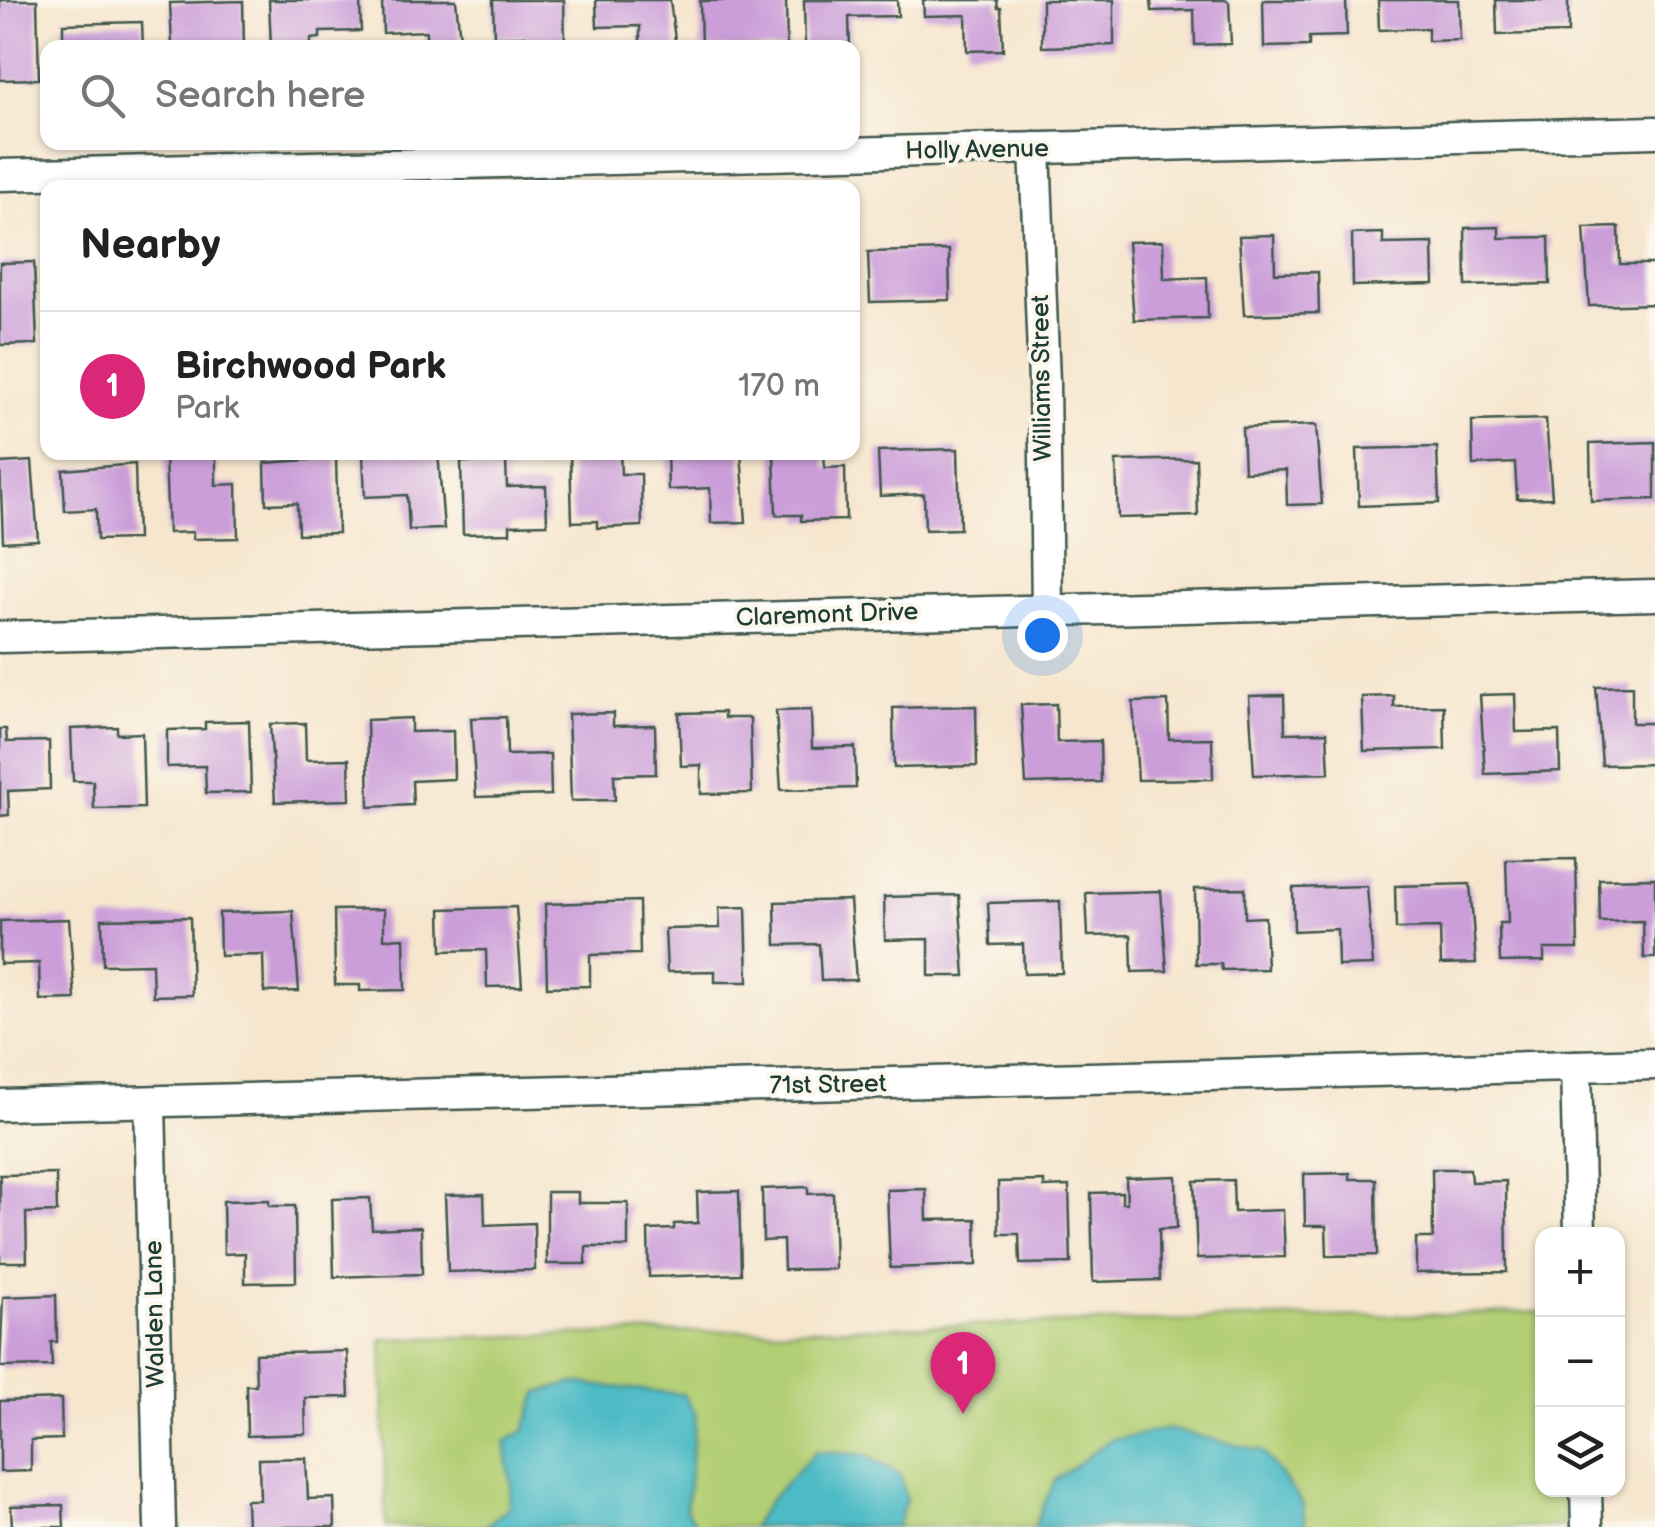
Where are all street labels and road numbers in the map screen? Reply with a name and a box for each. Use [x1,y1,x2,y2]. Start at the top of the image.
street label: Holly Avenue [905,133,1049,167]
street label: Williams Street [1025,294,1059,462]
street label: Claremont Drive [735,596,919,634]
street label: 71st Street [769,1068,887,1102]
street label: Walden Lane [138,1240,172,1388]

